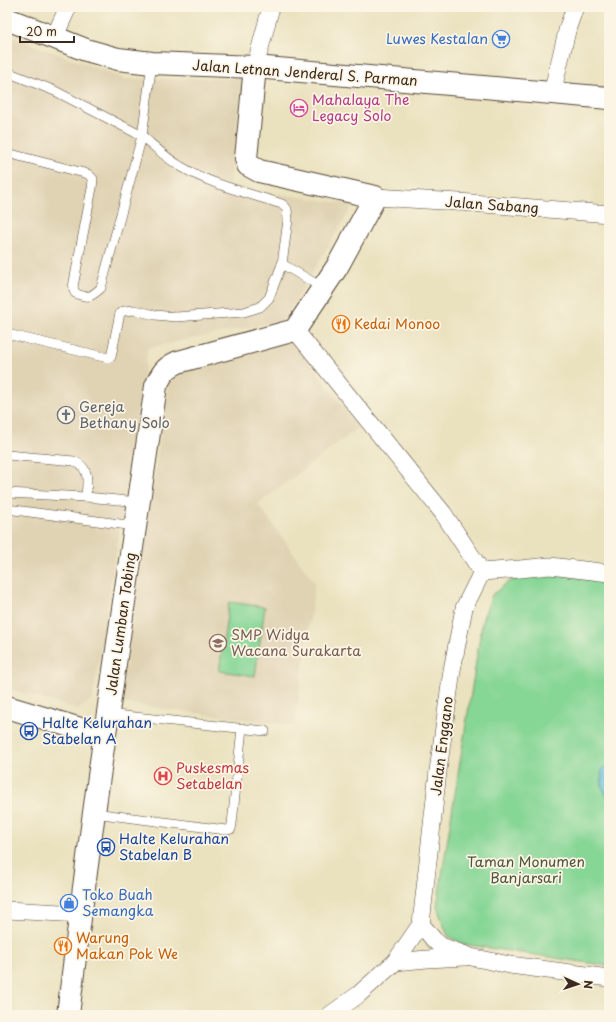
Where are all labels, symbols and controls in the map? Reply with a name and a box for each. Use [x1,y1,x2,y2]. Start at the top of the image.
scale bar [20,18,74,44]
text: 20 m [26,22,57,40]
place label: Luwes Kestalan [386,28,488,49]
supermarket icon: Luwes Kestalan [491,29,511,49]
street label: Jalan Letnan Jenderal S. Parman [192,54,418,91]
place label: Mahalaya The Legacy Solo [312,89,409,126]
hotel icon: Mahalaya The Legacy Solo [289,98,309,118]
street label: Jalan Sabang [445,191,540,218]
place label: Kedai Monoo [354,313,440,334]
restaurant icon: Kedai Monoo [331,314,351,334]
place label: Gereja Bethany Solo [79,396,170,433]
church icon: Gereja Bethany Solo [56,405,76,425]
street label: Jalan Lumban Tobing [100,551,141,697]
place label: SMP Widya Wacana Surakarta [231,624,361,661]
school or university icon: SMP Widya Wacana Surakarta [208,633,228,653]
street label: Jalan Enggano [425,695,458,797]
place label: Halte Kelurahan Stabelan A [42,712,152,749]
bus stop icon: Halte Kelurahan Stabelan A [19,721,39,741]
place label: Puskesmas Setabelan [176,757,249,794]
hospital icon: Puskesmas Setabelan [153,766,173,786]
place label: Halte Kelurahan Stabelan B [119,828,229,865]
bus stop icon: Halte Kelurahan Stabelan B [96,837,116,857]
park label: Taman Monumen Banjarsari [467,851,585,888]
place label: Toko Buah Semangka [82,884,154,921]
shop icon: Toko Buah Semangka [59,893,79,913]
place label: Warung Makan Pok We [76,927,178,964]
restaurant icon: Warung Makan Pok We [53,936,73,956]
north arrow [558,964,598,1004]
text: N [580,980,597,990]

